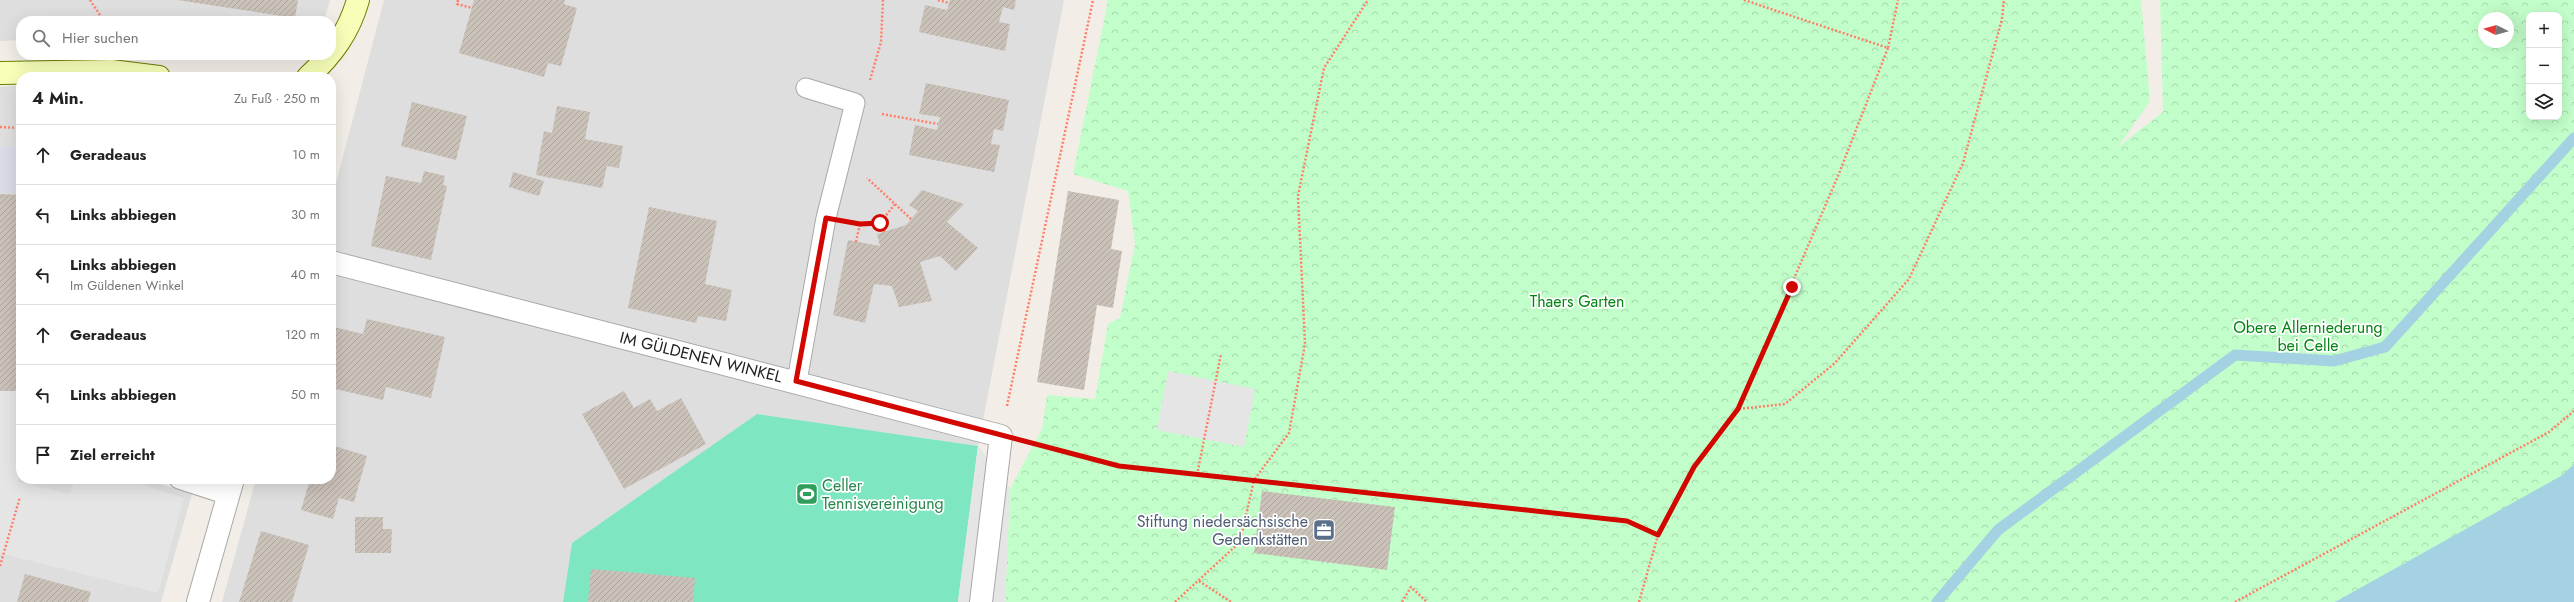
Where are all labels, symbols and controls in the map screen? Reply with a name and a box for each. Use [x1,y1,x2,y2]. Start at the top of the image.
north arrow [2478,12,2514,48]
map controls [2526,12,2562,120]
button: + [2526,12,2562,48]
search box [16,16,336,60]
icon: search [30,27,52,49]
text: Hier suchen [62,27,139,49]
button: − [2526,48,2562,84]
button: layers [2526,84,2562,120]
text: 4 Min. [32,86,84,110]
text: Zu Fuß · 250 m [234,89,320,108]
icon: ahead [32,144,54,166]
text: Geradeaus [70,144,146,166]
text: 10 m [292,145,320,164]
icon: left [32,204,54,226]
text: Links abbiegen [70,204,176,226]
text: 30 m [291,205,320,224]
route start [871,214,889,232]
text: Links abbiegen [70,254,176,276]
icon: left [32,264,54,286]
text: 40 m [291,265,320,284]
text: Im Güldenen Winkel [70,276,184,295]
route end [1783,278,1801,296]
park label: Thaers Garten [1530,290,1624,313]
park label: Obere Allerniederung bei Celle [2233,316,2383,357]
icon: ahead [32,324,54,346]
text: Geradeaus [70,324,146,346]
text: 120 m [285,325,320,344]
street label: IM GÜLDENEN WINKEL [617,326,785,389]
icon: left [32,384,54,406]
text: Links abbiegen [70,384,176,406]
text: 50 m [291,385,320,404]
icon: arrive [32,444,54,466]
text: Ziel erreicht [70,444,155,466]
place label: Celler Tennisvereinigung [822,474,944,515]
sports icon: Celler Tennisvereinigung [794,481,820,507]
place label: Stiftung niedersächsische Gedenkstätten [1137,510,1308,551]
office icon: Stiftung niedersächsische Gedenkstätten [1311,517,1337,543]

